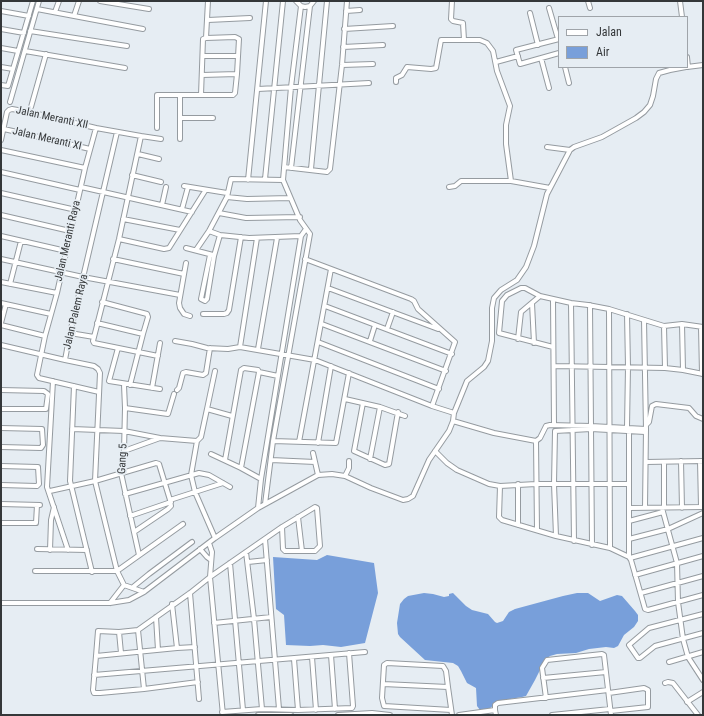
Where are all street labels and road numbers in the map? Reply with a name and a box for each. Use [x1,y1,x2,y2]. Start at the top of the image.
street label: Jalan Meranti XII [15,104,89,132]
street label: Jalan Meranti XI [11,125,83,153]
street label: Jalan Meranti Raya [52,199,84,283]
street label: Jalan Palem Raya [61,273,91,351]
street label: Gang 5 [116,443,130,475]

